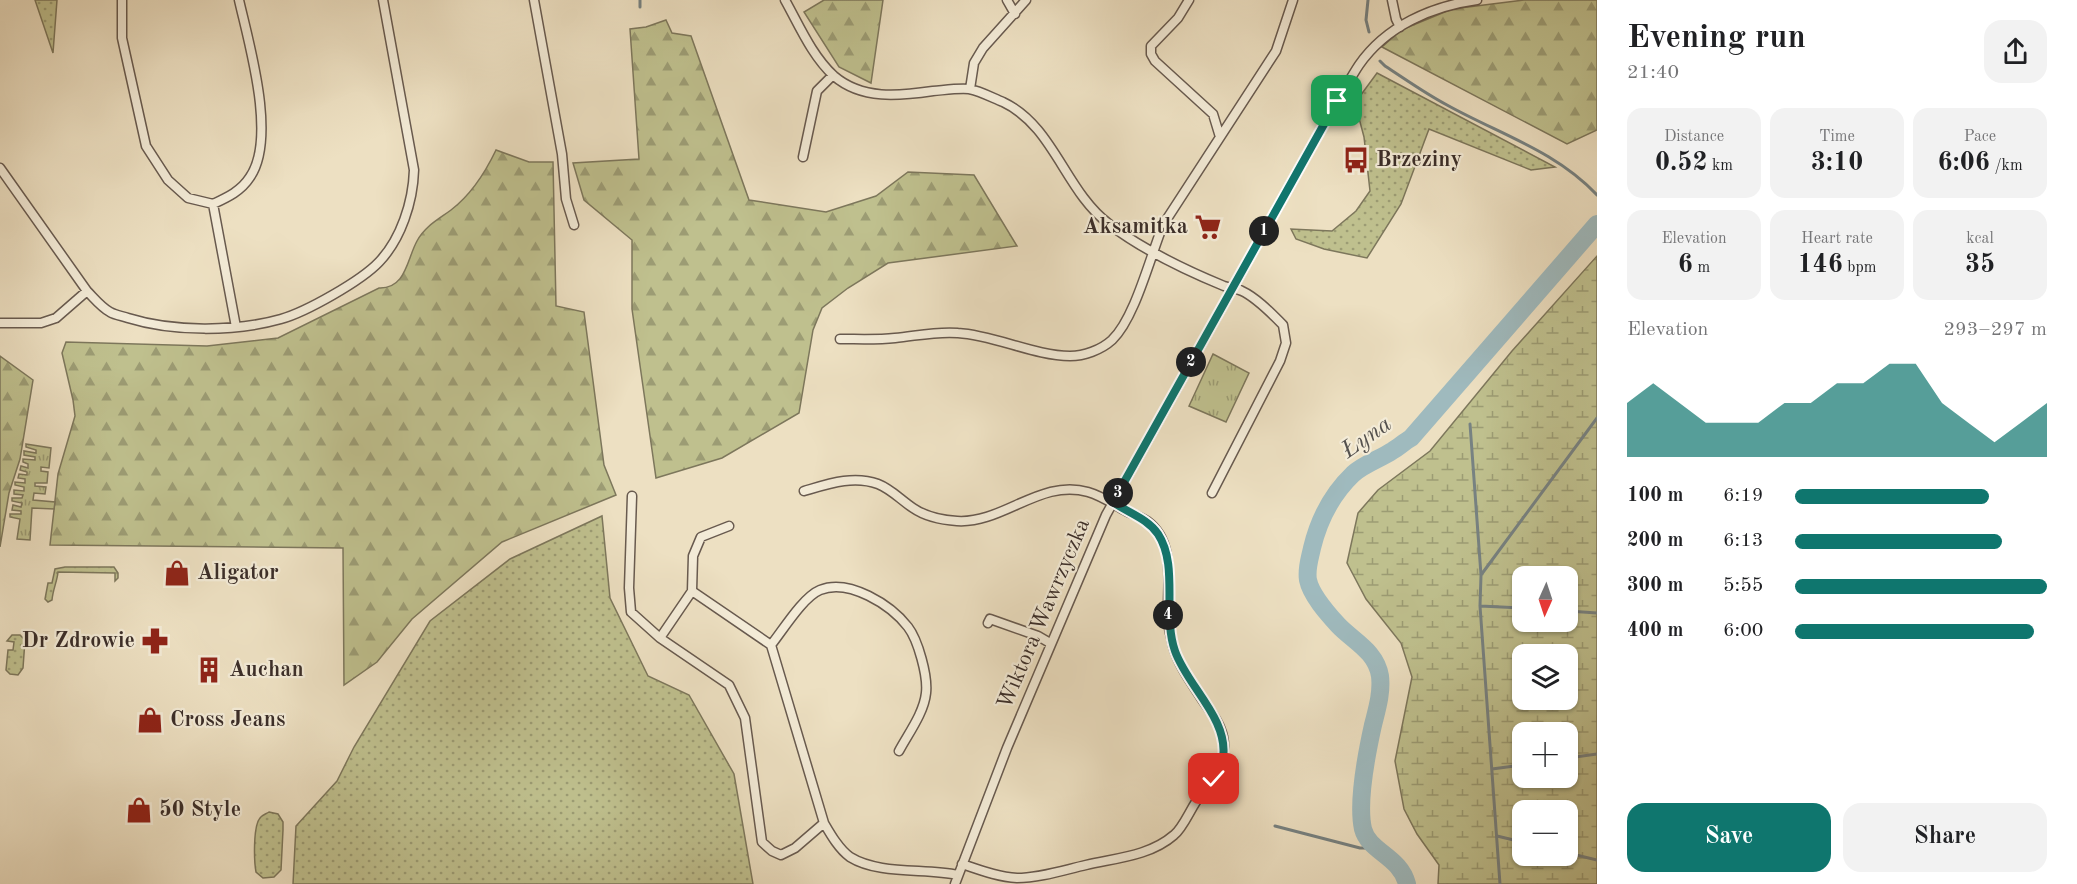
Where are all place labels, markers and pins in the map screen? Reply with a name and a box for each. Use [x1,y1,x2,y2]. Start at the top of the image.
pin [1311,75,1362,126]
bus stop icon: Brzeziny [1341,145,1371,175]
place label: Brzeziny [1376,149,1462,171]
supermarket icon: Aksamitka [1193,212,1223,242]
place label: Aksamitka [1083,216,1188,238]
pin: 1 [1249,216,1279,246]
pin: 2 [1176,347,1206,377]
pin: 3 [1103,478,1133,508]
shop icon: Aligator [162,558,192,588]
place label: Aligator [197,562,279,584]
pin: 4 [1153,600,1183,630]
pharmacy icon: Dr Zdrowie [140,626,170,656]
place label: Dr Zdrowie [22,630,135,652]
building icon: Auchan [194,655,224,685]
place label: Auchan [229,659,304,681]
shop icon: Cross Jeans [135,705,165,735]
place label: Cross Jeans [170,709,285,731]
pin [1188,753,1239,804]
shop icon: 50 Style [124,795,154,825]
place label: 50 Style [159,799,241,821]

